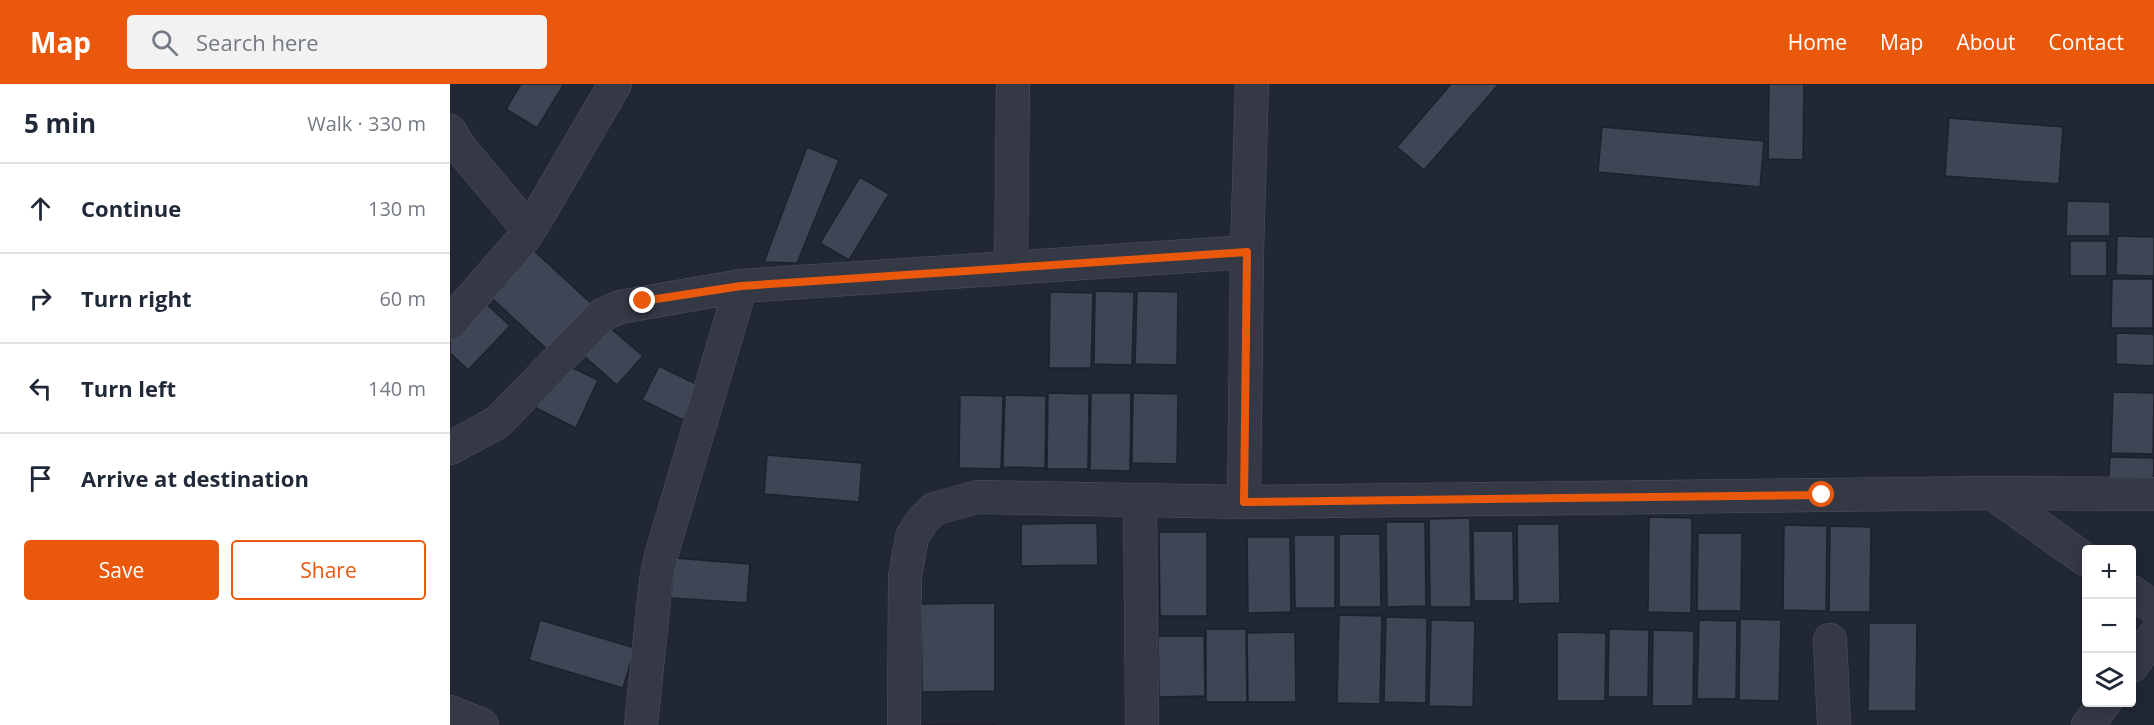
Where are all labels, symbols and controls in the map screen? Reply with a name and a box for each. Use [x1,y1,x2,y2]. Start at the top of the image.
search box [127,15,547,69]
text: Map [30,23,91,61]
icon: search [148,26,181,59]
text: Search here [196,27,319,57]
text: Home [1788,28,1847,56]
text: Map [1880,28,1923,56]
text: About [1956,28,2016,56]
text: Contact [2049,28,2124,56]
text: 5 min [24,105,96,141]
text: Walk · 330 m [307,110,426,137]
icon: ahead [24,192,57,225]
text: Continue [81,193,181,223]
text: 130 m [368,195,426,222]
icon: right [24,282,57,315]
text: Turn right [81,283,192,313]
text: 60 m [379,285,426,312]
route end [629,287,655,313]
icon: left [24,372,57,405]
text: Turn left [81,373,176,403]
text: 140 m [368,375,426,402]
icon: arrive [24,462,57,495]
text: Arrive at destination [81,463,309,493]
route start [1808,481,1834,507]
button: Save [24,540,219,600]
button: Share [231,540,426,600]
map controls [2082,545,2136,707]
button: + [2082,545,2136,599]
button: − [2082,599,2136,653]
button: layers [2082,653,2136,707]

